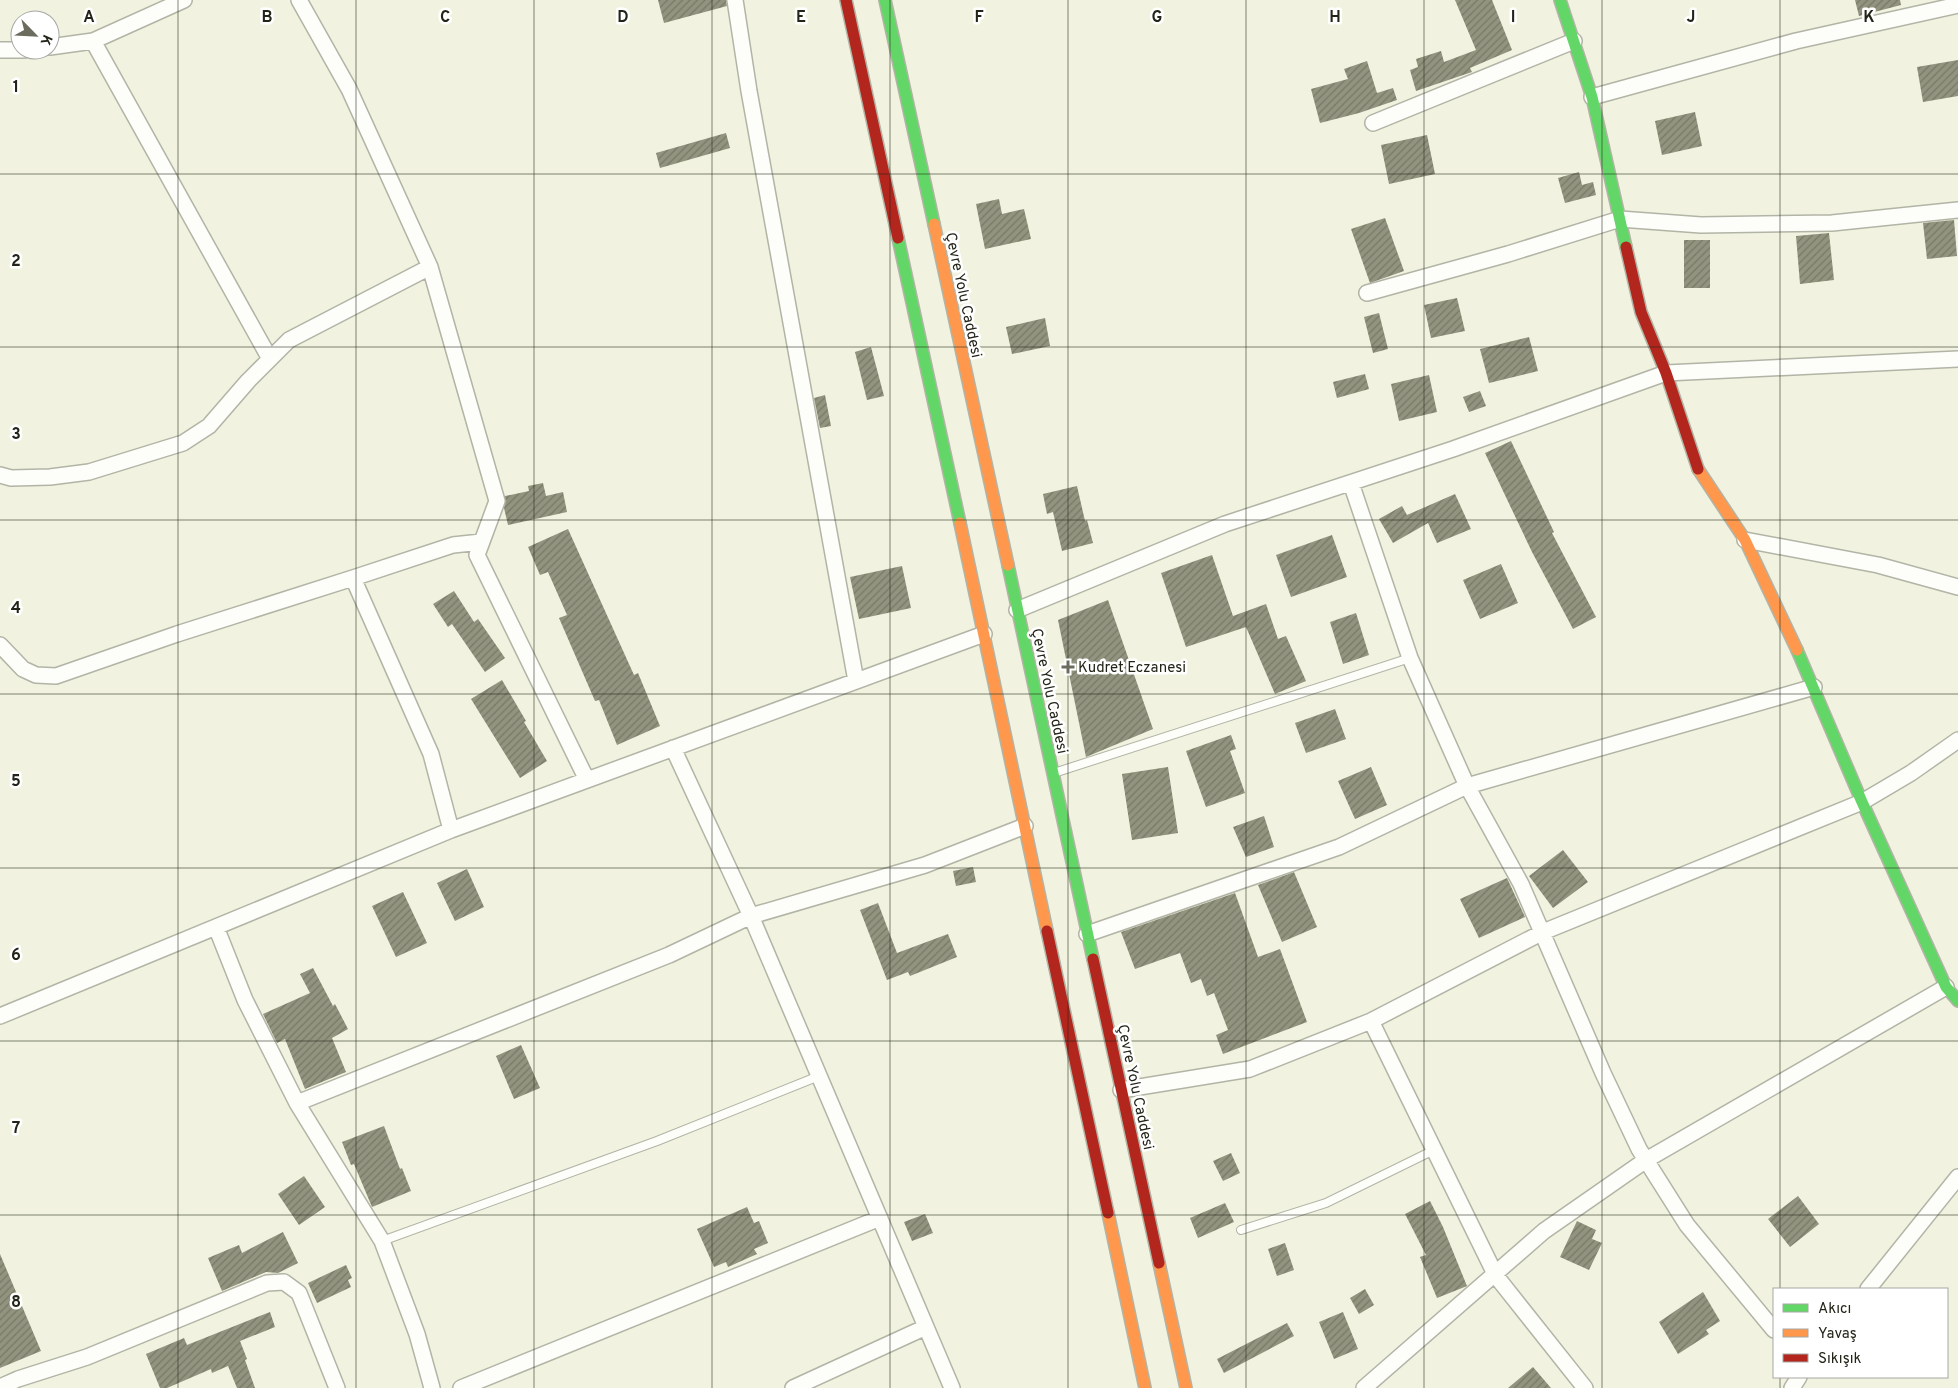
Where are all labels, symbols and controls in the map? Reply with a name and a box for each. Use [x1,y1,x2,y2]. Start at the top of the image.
text: A [83,8,95,28]
text: B [261,8,273,28]
text: C [440,8,450,28]
text: D [617,8,629,28]
text: E [796,8,806,28]
text: F [974,8,984,28]
text: G [1152,8,1162,28]
text: H [1329,8,1341,28]
text: I [1511,8,1515,28]
text: J [1687,8,1695,28]
text: K [1863,8,1875,28]
north arrow [10,10,60,60]
text: K [36,32,55,48]
text: 1 [13,78,19,98]
street label: Çevre Yolu Caddesi [940,231,985,360]
text: 2 [11,252,21,272]
text: 3 [11,425,21,445]
text: 4 [11,599,21,619]
street label: Çevre Yolu Caddesi [1026,627,1071,756]
place label: Kudret Eczanesi [1078,659,1186,678]
marker: Kudret Eczanesi [1062,661,1074,673]
text: 5 [11,772,21,792]
text: 6 [11,946,21,966]
street label: Çevre Yolu Caddesi [1112,1023,1157,1152]
text: 7 [12,1119,20,1139]
legend [1773,1288,1948,1378]
text: 8 [11,1293,21,1313]
text: Akıcı [1818,1300,1851,1319]
text: Yavaş [1818,1325,1857,1344]
text: Sıkışık [1818,1350,1862,1369]

